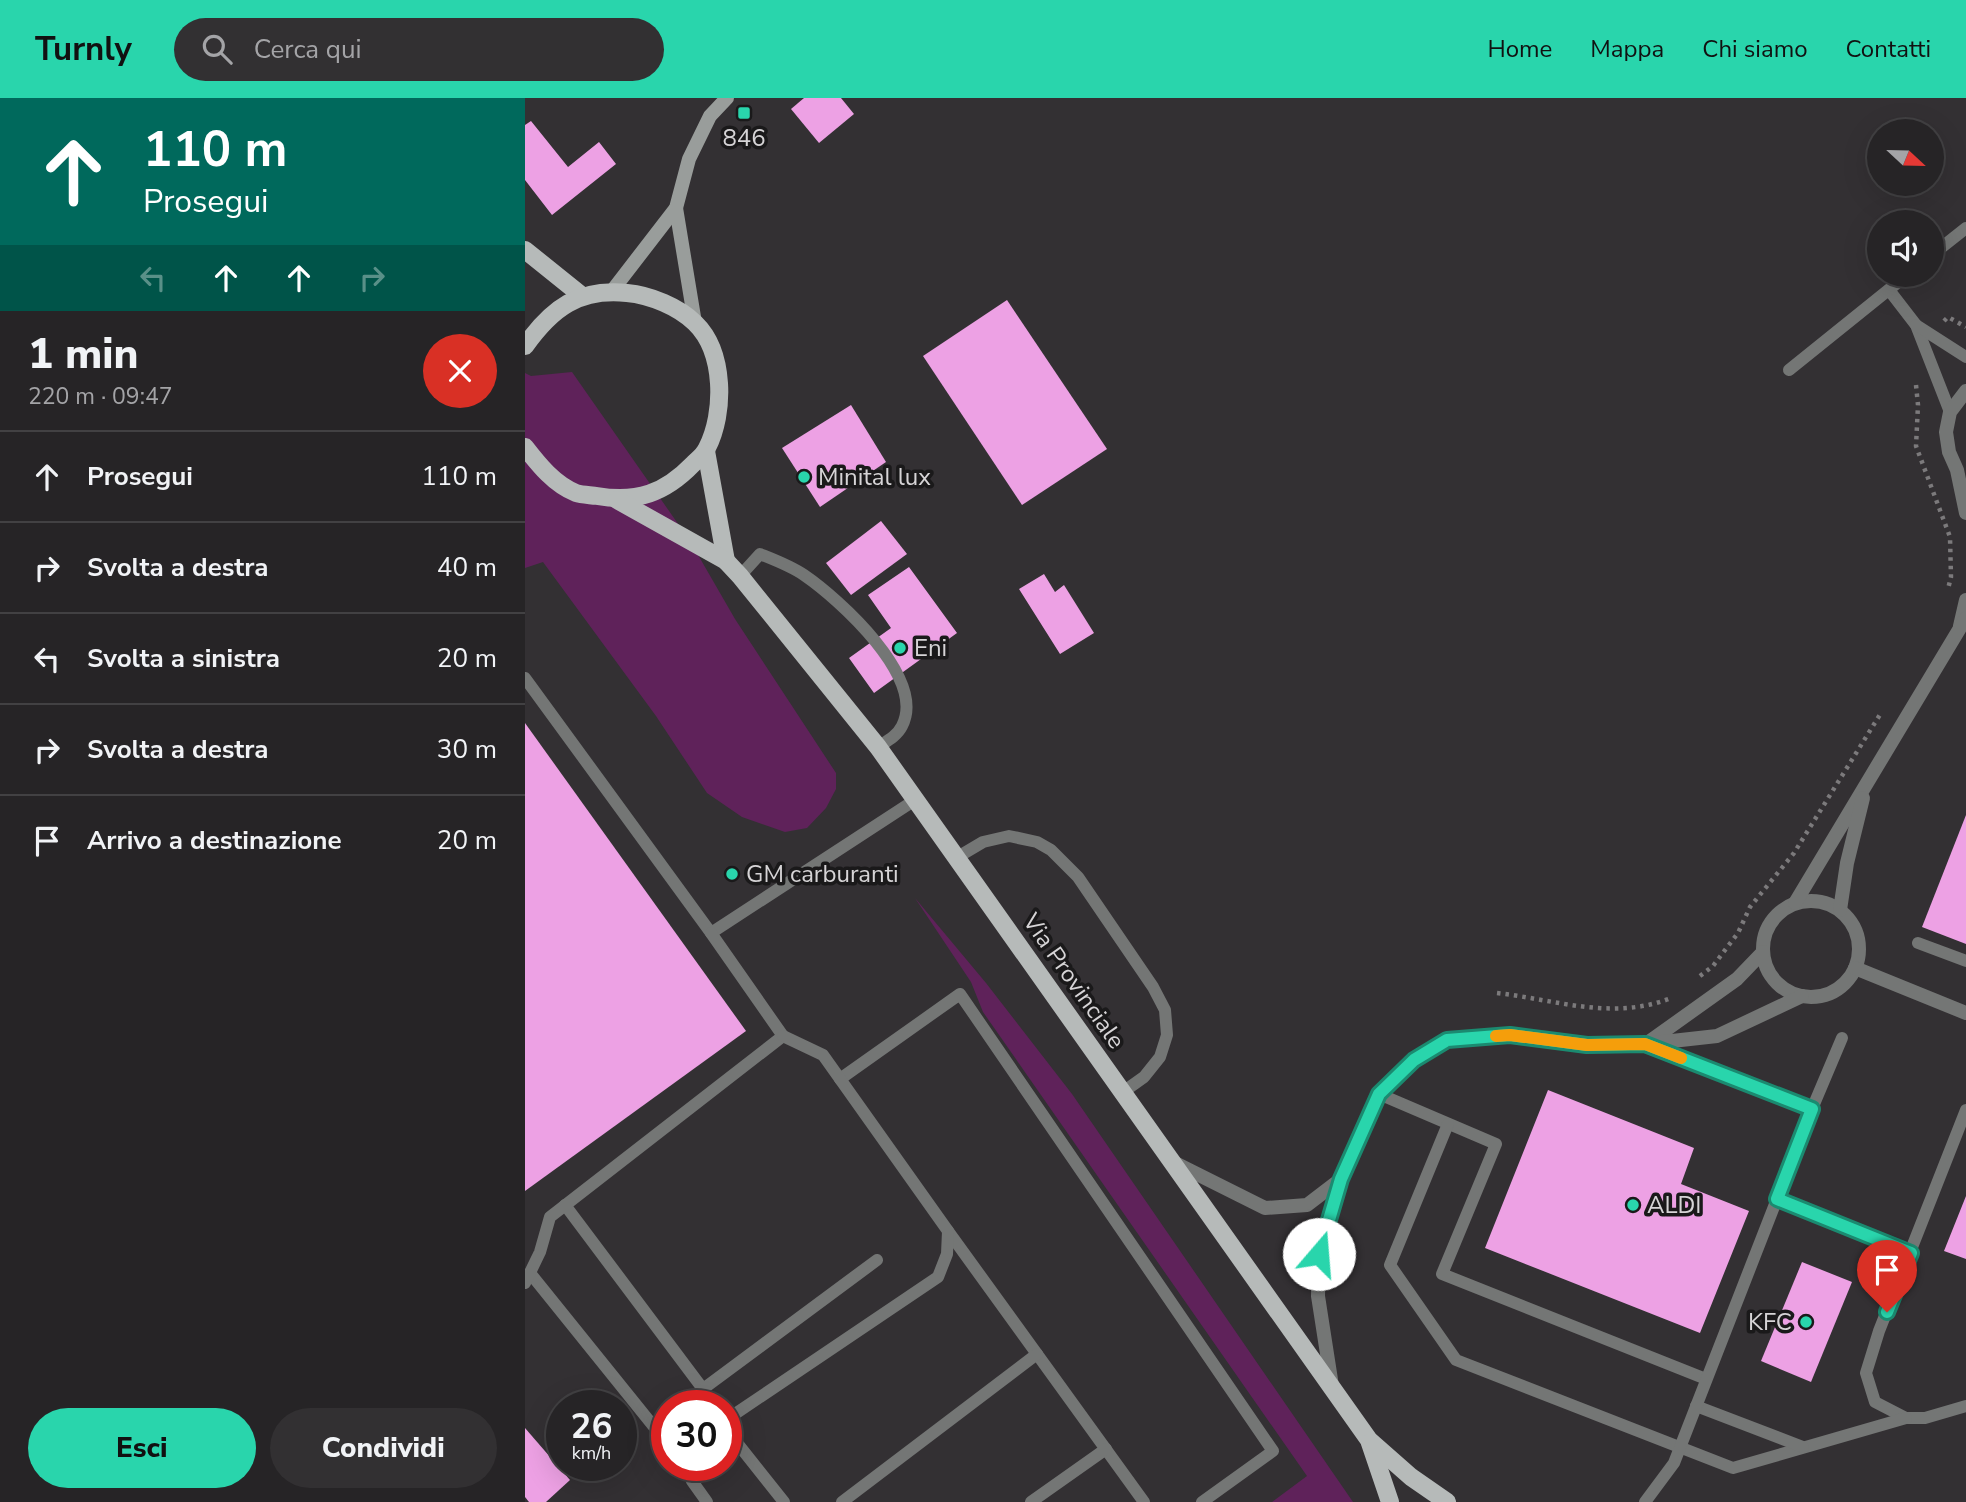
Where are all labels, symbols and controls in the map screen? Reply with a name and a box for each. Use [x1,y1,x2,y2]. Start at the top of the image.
search box [174,18,664,81]
text: Turnly [35,27,132,72]
icon: search [198,30,236,68]
text: Cerca qui [254,32,362,67]
text: Home [1487,33,1552,65]
text: Mappa [1590,33,1664,65]
text: Chi siamo [1702,33,1808,65]
text: Contatti [1846,33,1931,65]
marker: 846 [736,105,752,121]
text: 110 m [143,116,287,183]
north arrow [1867,119,1944,196]
map controls [1867,119,1944,287]
place label: 846 [722,122,766,154]
icon: ahead [28,126,119,217]
text: Prosegui [143,180,269,223]
button: sound [1867,210,1944,287]
icon: left [134,259,172,297]
icon: ahead [207,259,245,297]
icon: ahead [280,259,318,297]
icon: right [353,259,391,297]
text: 1 min [28,326,138,383]
button: close [423,334,497,408]
text: 220 m · 09:47 [28,381,173,412]
icon: ahead [28,458,66,496]
text: Prosegui [87,459,193,494]
text: 110 m [421,459,497,494]
place label: Minital lux [818,461,931,493]
marker: Minital lux [796,469,812,485]
icon: right [28,549,66,587]
text: Svolta a destra [87,550,269,585]
text: 40 m [437,550,497,585]
place label: Eni [914,632,947,664]
icon: left [28,640,66,678]
marker: Eni [892,640,908,656]
text: Svolta a sinistra [87,641,280,676]
text: 20 m [437,641,497,676]
icon: right [28,731,66,769]
text: Svolta a destra [87,732,269,767]
text: 30 m [437,732,497,767]
icon: arrive [28,822,66,860]
text: Arrivo a destinazione [87,823,342,858]
text: 20 m [437,823,497,858]
place label: GM carburanti [746,858,899,890]
marker: GM carburanti [724,866,740,882]
street label: Via Provinciale [1015,906,1132,1055]
place label: ALDI [1647,1189,1701,1221]
marker: ALDI [1625,1197,1641,1213]
position arrow [1282,1217,1356,1291]
pin [1857,1240,1917,1312]
icon: arrive [1868,1251,1906,1289]
place label: KFC [1748,1306,1792,1338]
marker: KFC [1798,1314,1814,1330]
speed limit sign: 30 [651,1390,742,1481]
text: 26 [570,1403,613,1450]
button: Esci [28,1408,256,1488]
button: Condividi [270,1408,497,1488]
text: km/h [572,1441,611,1465]

